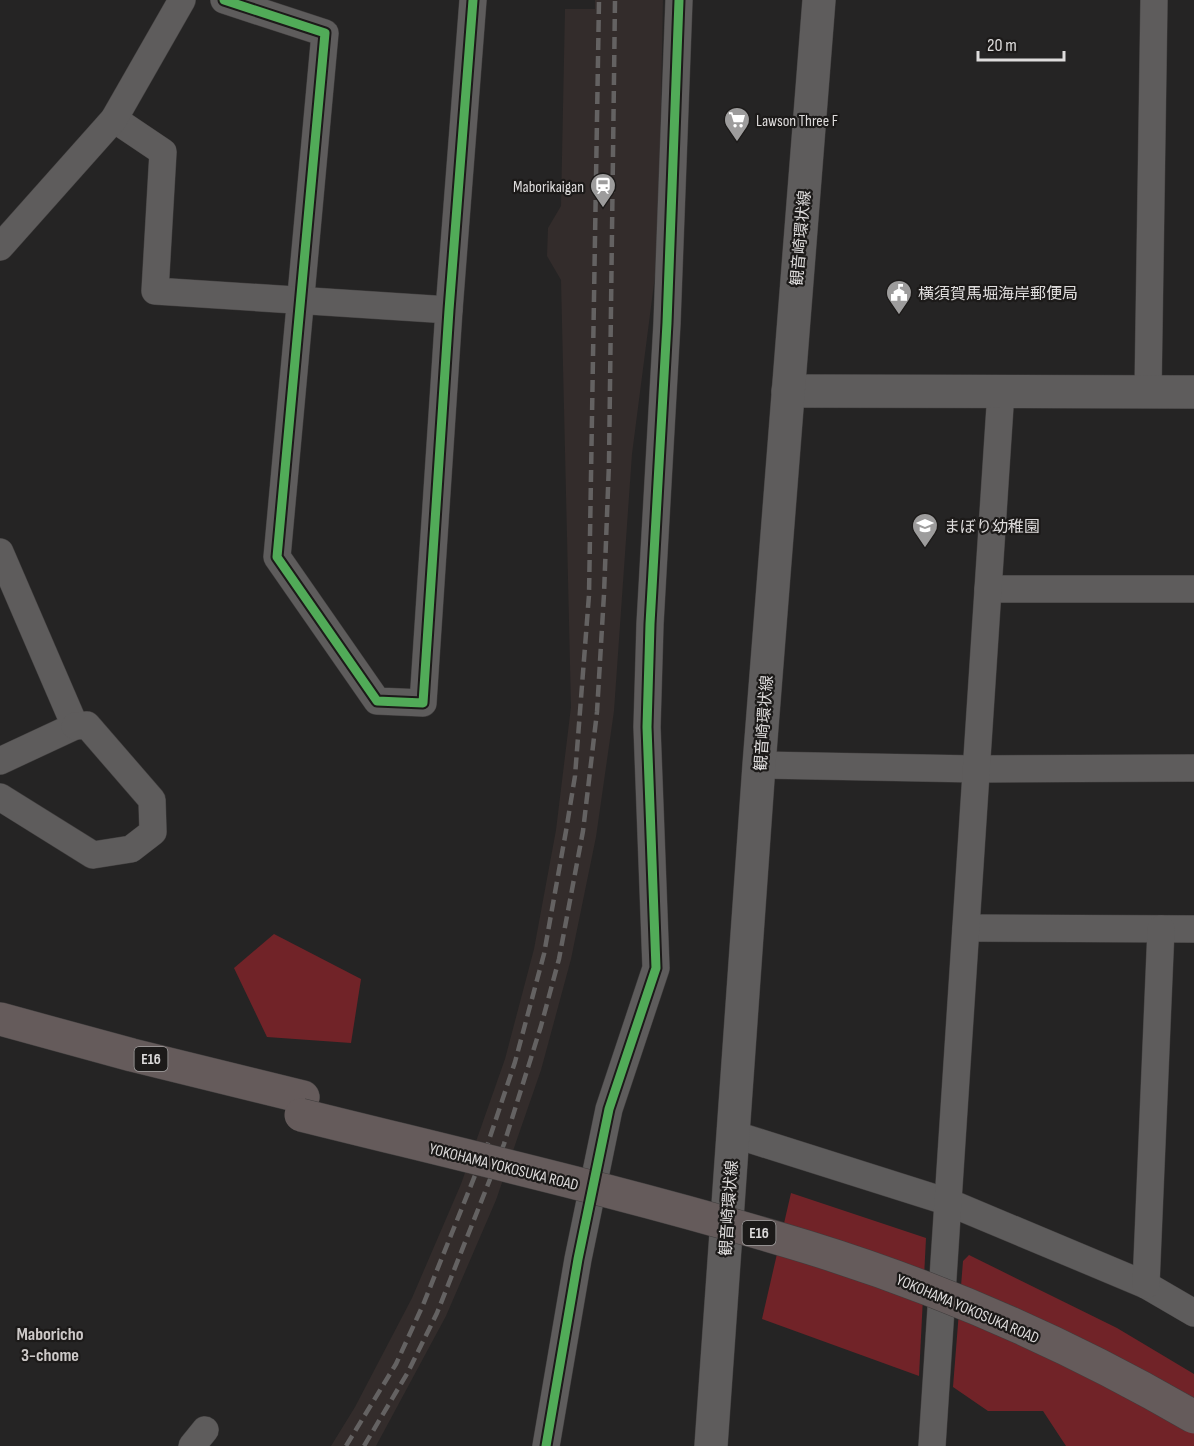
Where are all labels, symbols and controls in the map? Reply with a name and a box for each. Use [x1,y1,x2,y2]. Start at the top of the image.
scale bar [978,24,1064,62]
text: 20 m [987,35,1017,56]
supermarket icon: Lawson Three F [722,105,752,143]
place label: Lawson Three F [756,112,838,131]
station icon: Maborikaigan [588,171,618,209]
place label: Maborikaigan [513,178,584,197]
street label: 観音崎環状線 [788,189,815,287]
public building icon: 横須賀馬堀海岸郵便局 [884,278,914,316]
place label: 横須賀馬堀海岸郵便局 [918,285,1078,304]
school or university icon: まぼり幼稚園 [910,511,940,549]
place label: まぼり幼稚園 [944,518,1040,537]
street label: 観音崎環状線 [752,675,777,772]
road number: E16 [134,1047,168,1071]
street label: YOKOHAMA YOKOSUKA ROAD [427,1140,580,1195]
street label: 観音崎環状線 [717,1160,742,1257]
road number: E16 [742,1221,776,1245]
street label: YOKOHAMA YOKOSUKA ROAD [893,1271,1042,1348]
district label: Maboricho 3-chome [16,1324,84,1366]

